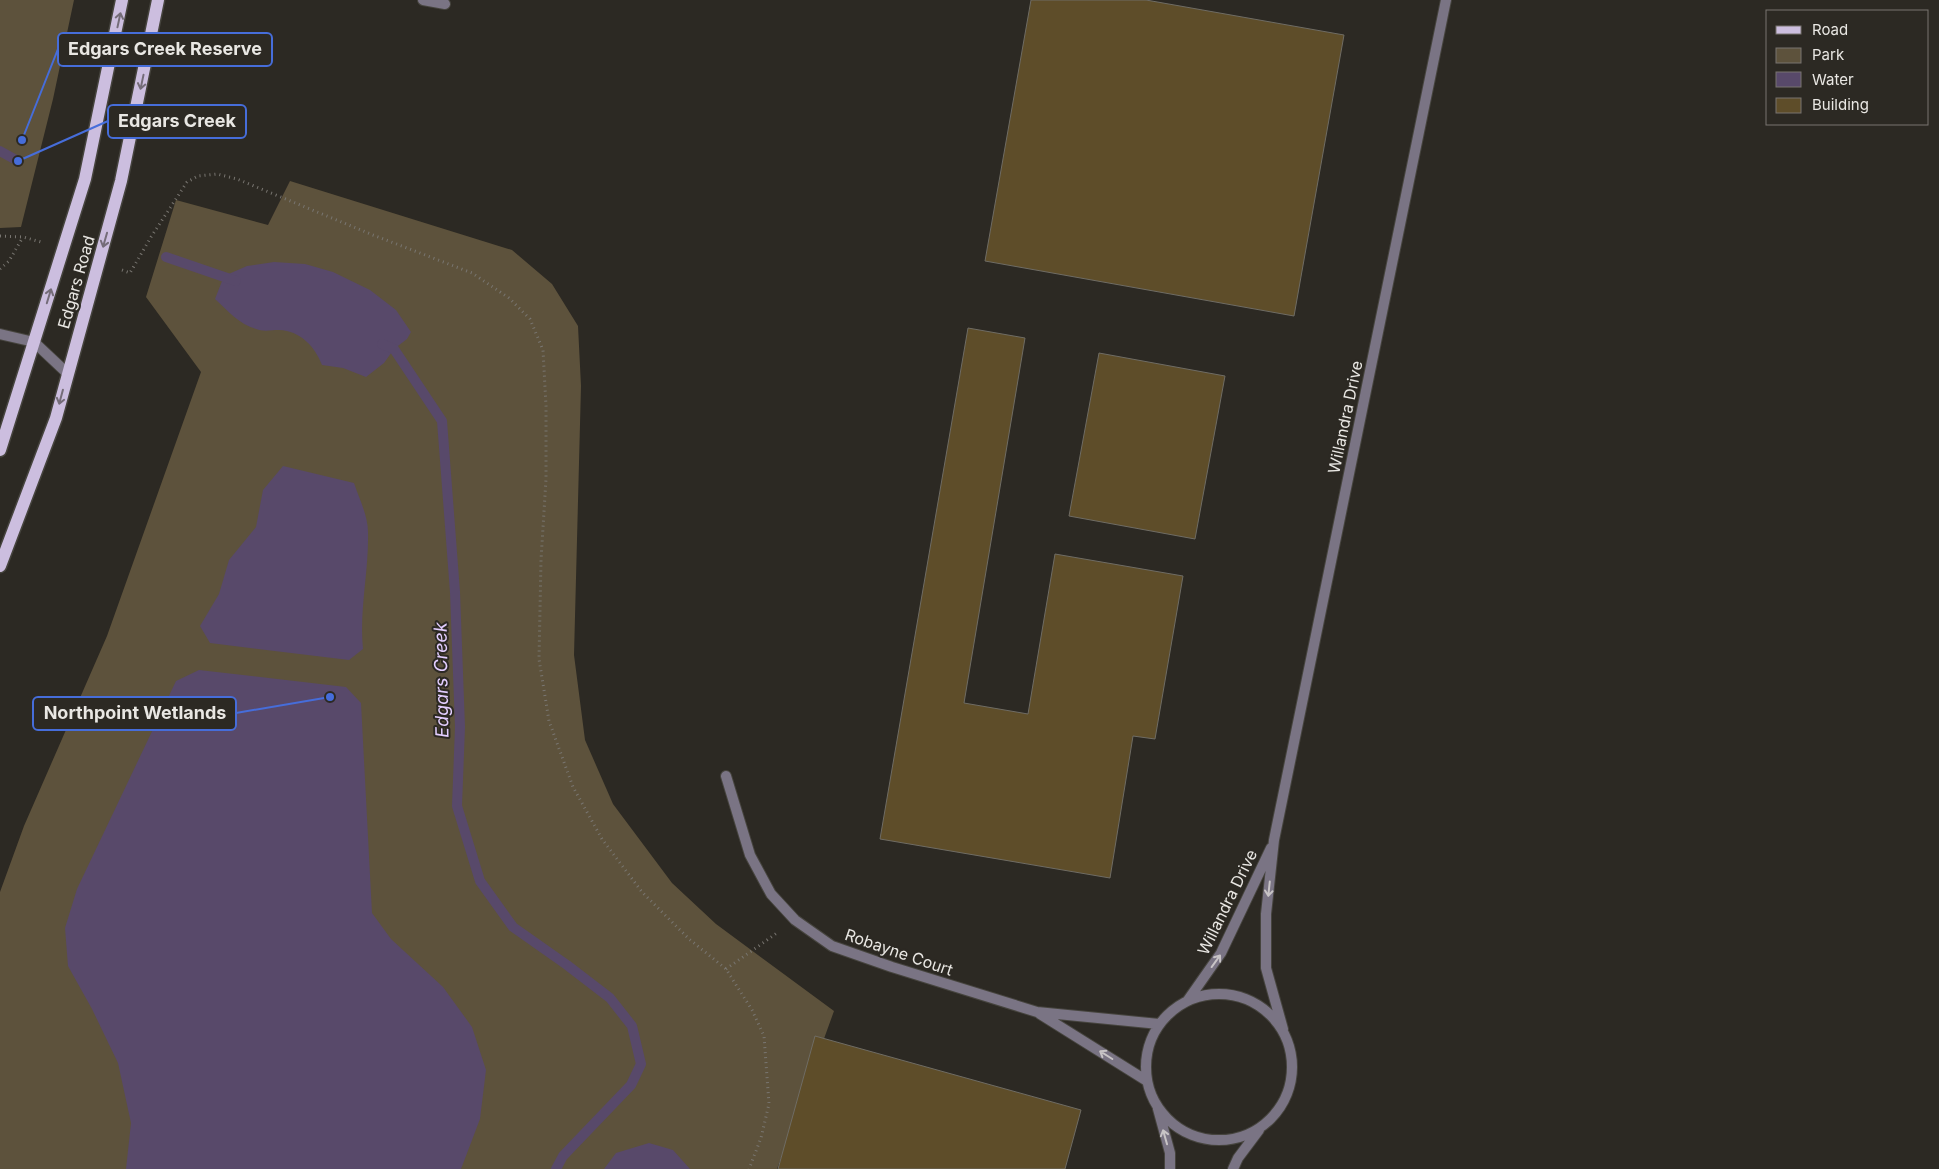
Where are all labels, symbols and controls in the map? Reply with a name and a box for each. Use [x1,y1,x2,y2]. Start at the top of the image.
legend [1766,10,1929,125]
one-way arrow [114,12,124,28]
text: Road [1812,20,1848,39]
callout: Edgars Creek Reserve [58,33,272,66]
text: Edgars Creek Reserve [68,38,262,59]
text: Park [1812,45,1845,64]
text: Water [1812,70,1854,89]
one-way arrow [137,74,146,90]
text: Building [1812,95,1869,114]
callout: Edgars Creek [108,105,246,138]
text: Edgars Creek [118,110,236,131]
one-way arrow [99,232,109,248]
street label: Edgars Road [53,233,99,331]
one-way arrow [44,288,54,304]
street label: Willandra Drive [1323,359,1367,475]
one-way arrow [56,388,65,404]
water label: Edgars Creek [429,621,453,738]
callout: Northpoint Wetlands [33,697,236,730]
text: Northpoint Wetlands [44,702,226,723]
street label: Willandra Drive [1193,846,1261,958]
one-way arrow [1264,880,1274,896]
street label: Robayne Court [842,924,956,980]
one-way arrow [1211,954,1221,968]
one-way arrow [1099,1050,1113,1060]
one-way arrow [1160,1129,1170,1145]

